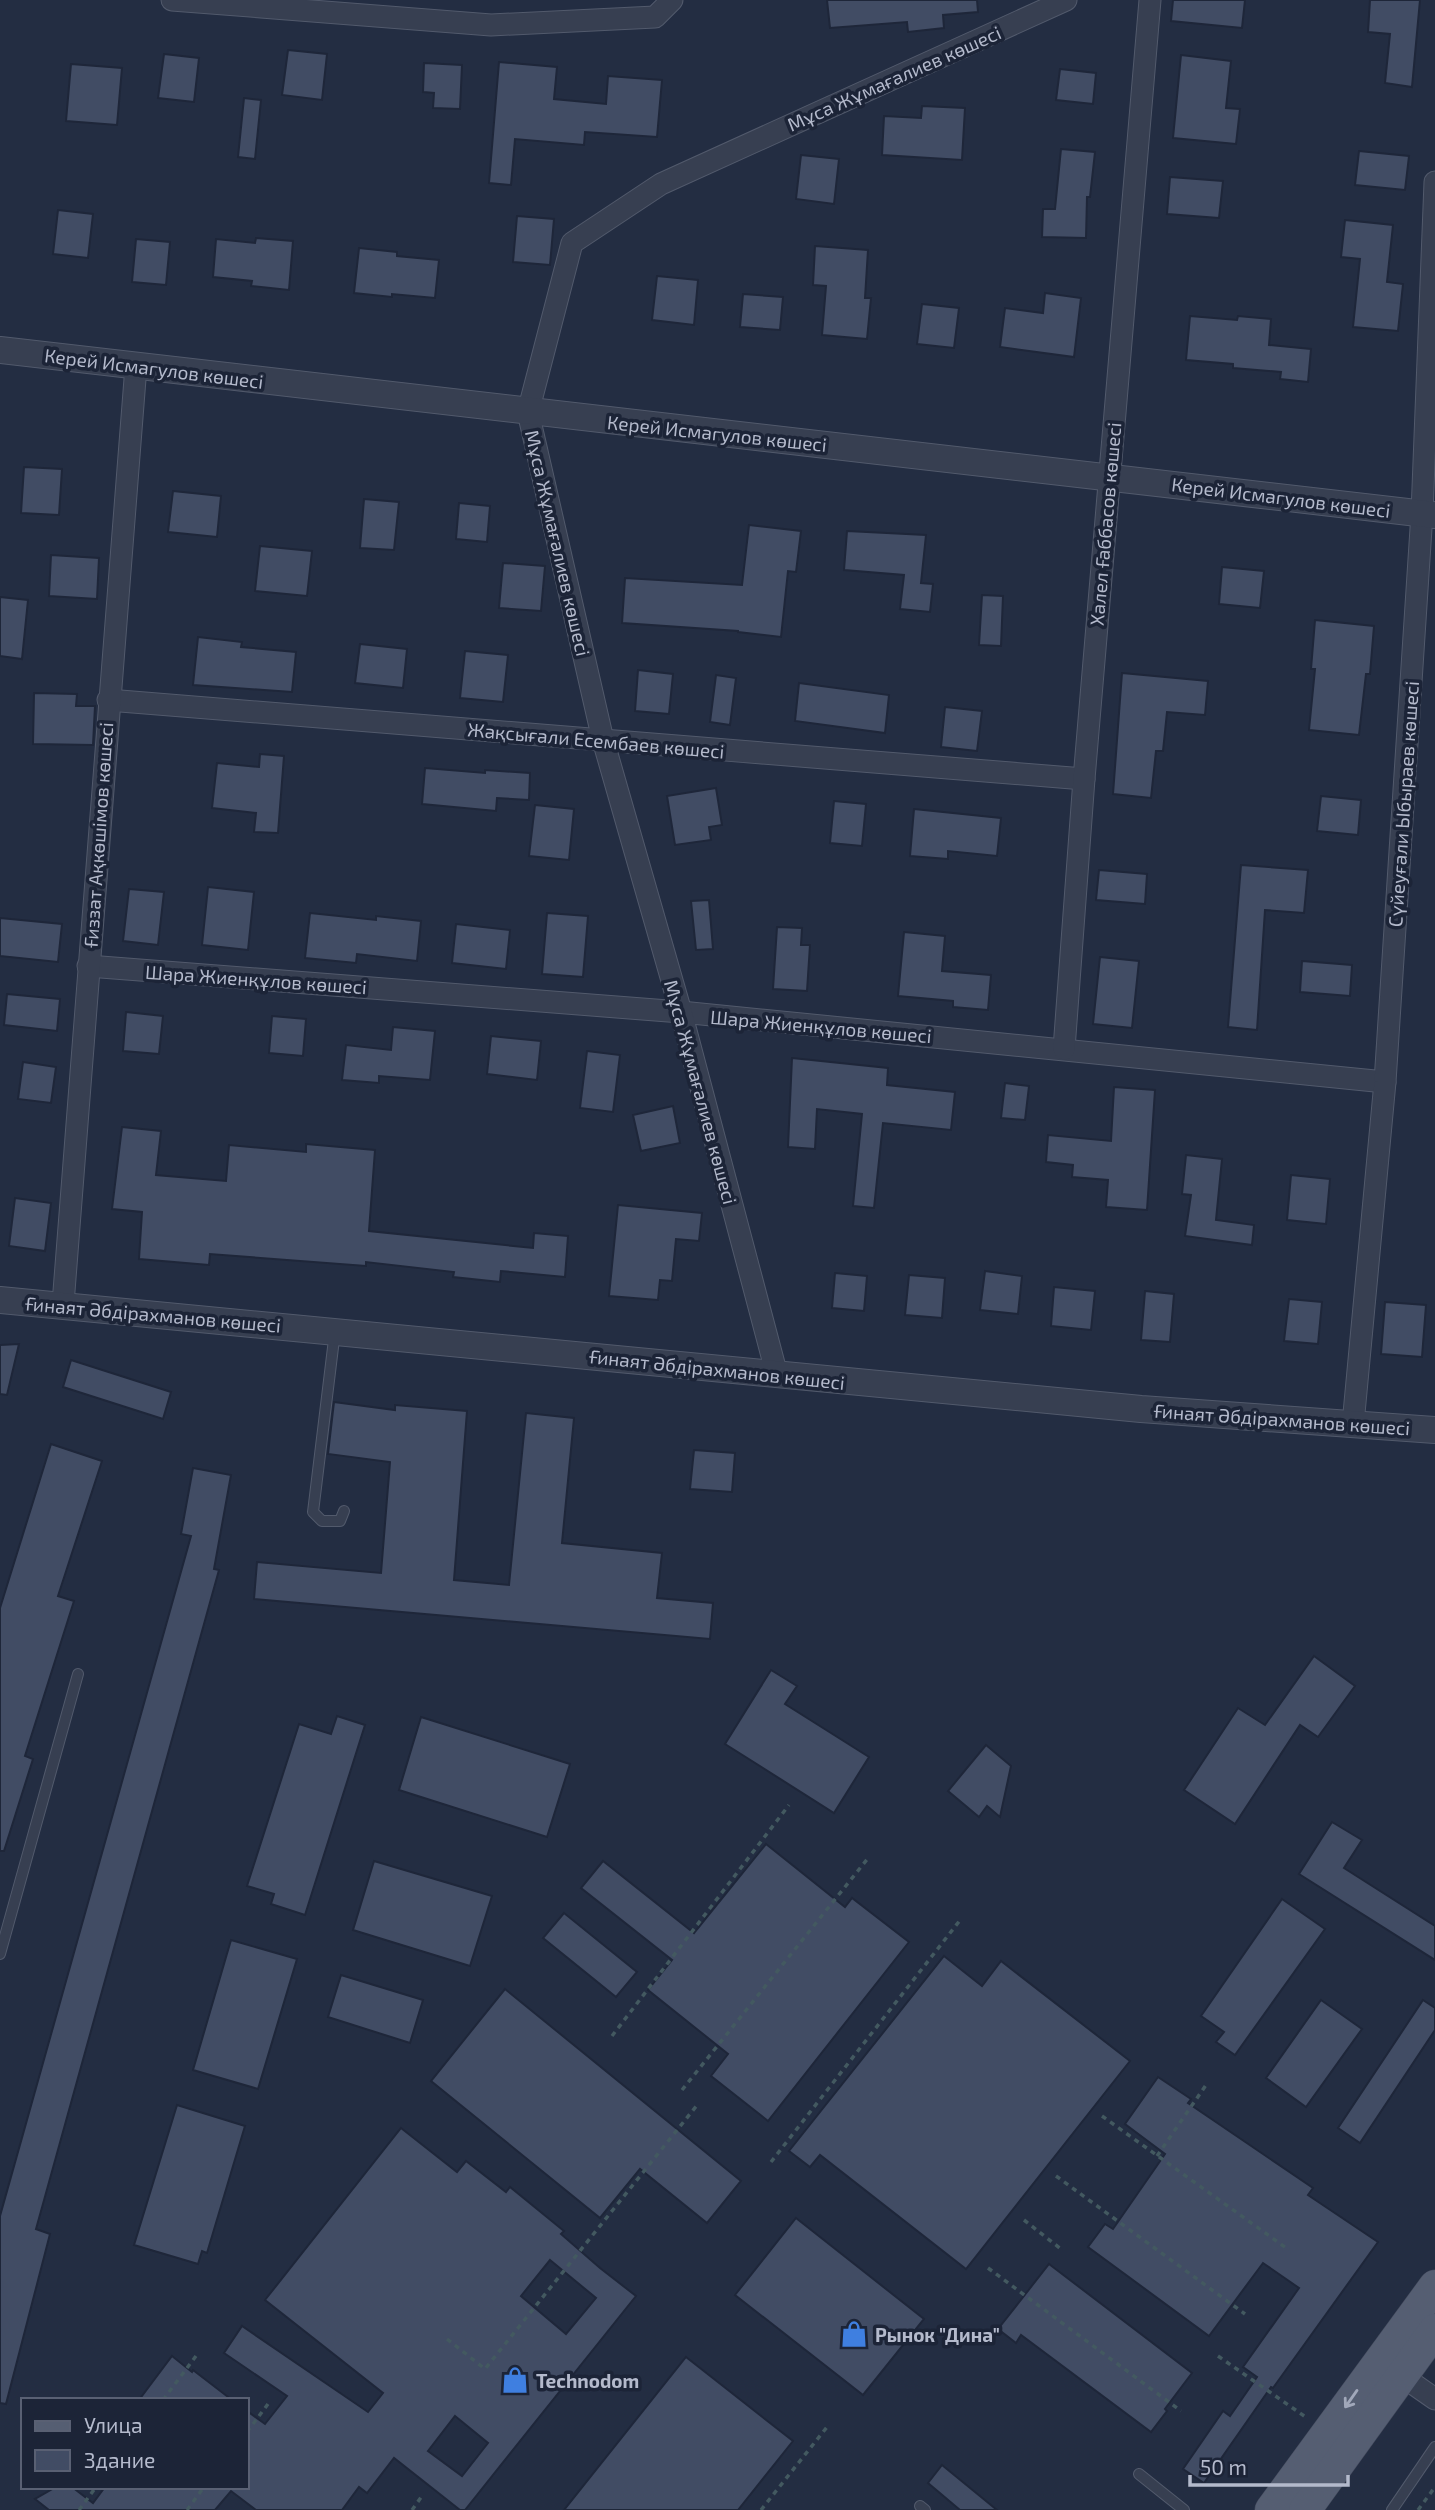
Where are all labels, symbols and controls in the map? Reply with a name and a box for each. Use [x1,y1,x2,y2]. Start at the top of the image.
street label: Мұса Жұмағалиев көшесі [784,20,1004,136]
street label: Керей Исмагулов көшесі [43,343,265,394]
street label: Керей Исмагулов көшесі [606,410,828,457]
street label: Халел Ғаббасов көшесі [1085,421,1125,627]
street label: Мұса Жұмағалиев көшесі [521,428,595,658]
street label: Керей Исмагулов көшесі [1170,472,1392,523]
street label: Сүйеуғали Ыбыраев көшесi [1383,680,1424,928]
street label: Жақсығали Есембаев көшесi [467,717,725,763]
street label: Ғиззат Ақкөшімов көшесi [79,721,117,949]
street label: Шара Жиенқұлов көшесі [144,960,368,998]
street label: Мұса Жұмағалиев көшесі [660,977,742,1207]
street label: Шара Жиенқұлов көшесі [709,1005,933,1047]
street label: Ғинаят Әбдірахманов көшесі [24,1291,282,1337]
street label: Ғинаят Әбдірахманов көшесі [588,1344,846,1394]
street label: Ғинаят Әбдірахманов көшесі [1153,1399,1411,1439]
shop icon: Рынок "Дина" [839,2319,869,2349]
place label: Рынок "Дина" [875,2323,1000,2346]
shop icon: Technodom [500,2365,530,2395]
place label: Technodom [536,2369,639,2392]
one-way arrow [1343,2389,1358,2408]
legend [21,2398,248,2489]
text: Улица [84,2412,143,2437]
scale bar [1190,2444,1348,2488]
text: Здание [84,2447,155,2472]
text: 50 m [1200,2454,1247,2479]

